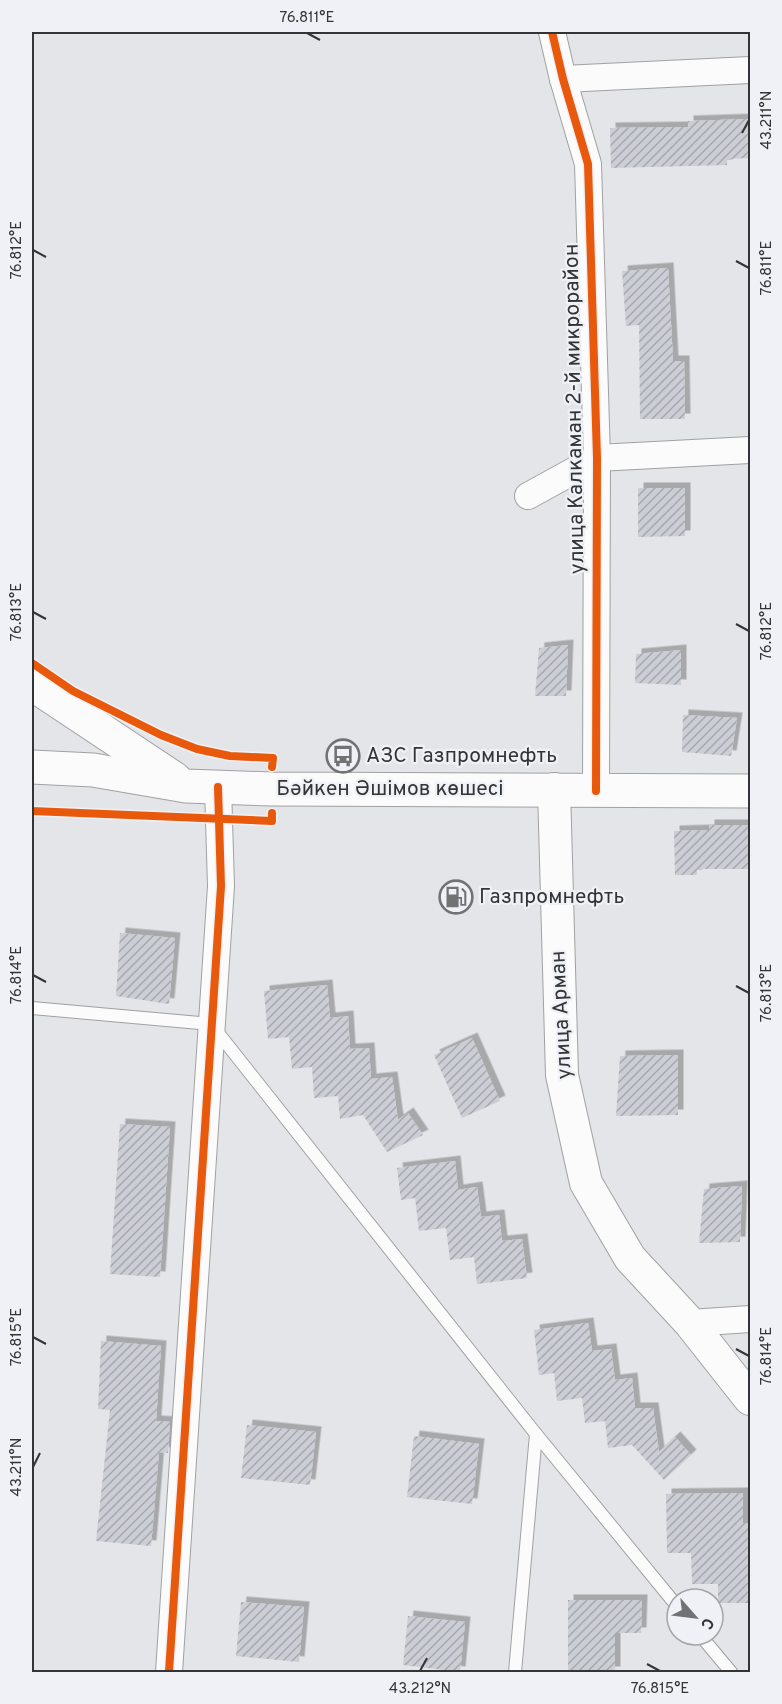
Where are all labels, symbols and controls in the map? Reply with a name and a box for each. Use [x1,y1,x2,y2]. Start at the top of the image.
text: 76.811°E [280,9,334,28]
text: 43.211°N [758,91,777,149]
text: 76.812°E [8,221,27,279]
text: 76.811°E [758,241,777,295]
street label: улица Калкаман 2-й микрорайон [559,244,591,574]
text: 76.813°E [8,583,27,641]
text: 76.812°E [758,602,777,660]
bus stop icon: АЗС Газпромнефть [325,738,361,774]
place label: АЗС Газпромнефть [366,743,557,770]
street label: Бәйкен Әшімов көшесі [276,776,504,803]
fuel station icon: Газпромнефть [438,879,474,915]
place label: Газпромнефть [479,884,624,911]
text: 76.814°E [8,946,27,1004]
street label: улица Арман [545,950,579,1080]
text: 76.813°E [758,964,777,1022]
text: 76.815°E [8,1308,27,1366]
text: 76.814°E [758,1327,777,1385]
text: 43.211°N [8,1438,27,1496]
north arrow [665,1587,725,1647]
text: С [695,1614,718,1632]
text: 43.212°N [389,1680,451,1699]
text: 76.815°E [631,1680,689,1699]

